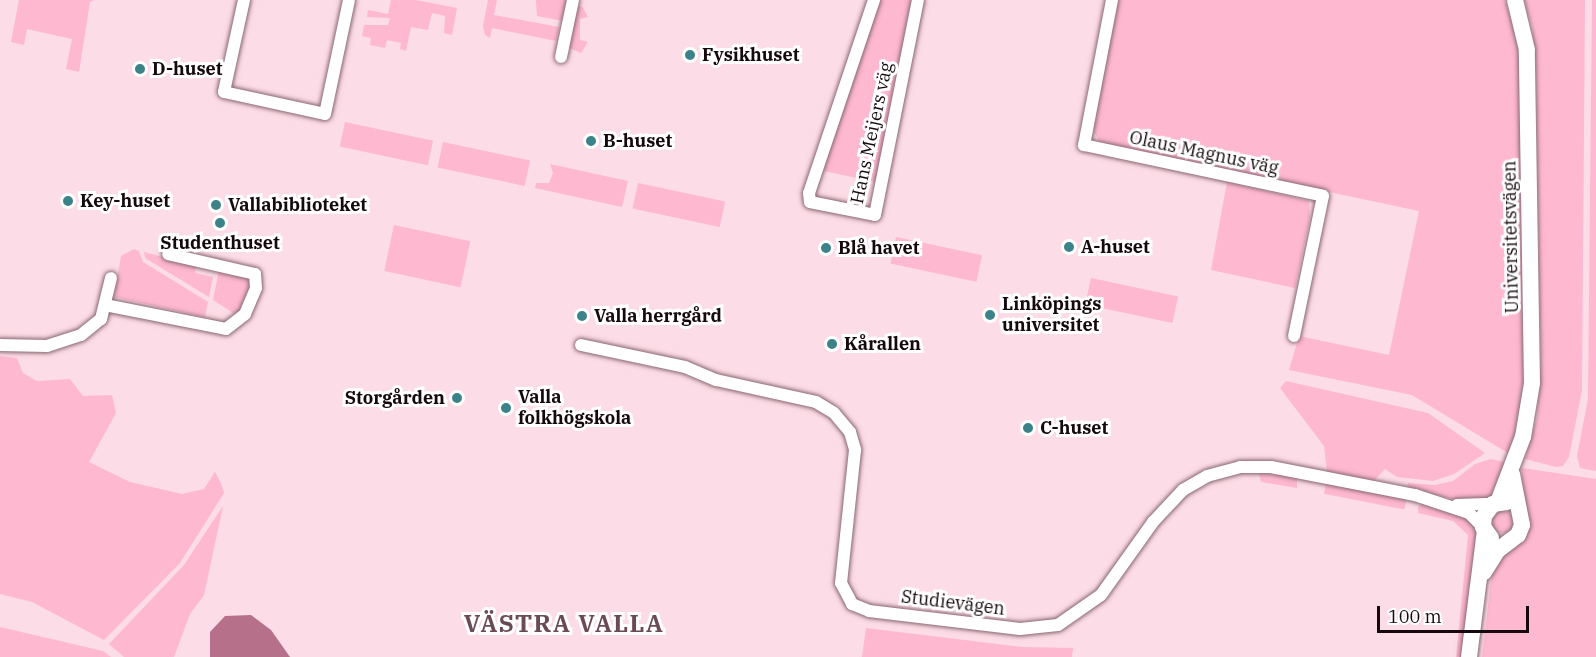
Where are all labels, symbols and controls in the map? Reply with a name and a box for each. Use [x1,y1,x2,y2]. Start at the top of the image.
place label: Fysikhuset [702,44,799,66]
marker: Fysikhuset [683,48,697,62]
place label: D-huset [152,58,223,80]
street label: Hans Meijers väg [846,60,898,206]
marker: D-huset [133,62,147,76]
street label: Olaus Magnus väg [1127,127,1281,179]
place label: B-huset [603,130,672,152]
marker: B-huset [584,134,598,148]
street label: Universitetsvägen [1499,160,1523,314]
place label: Key-huset [80,190,170,212]
marker: Key-huset [61,194,75,208]
place label: Vallabiblioteket [228,194,367,216]
marker: Vallabiblioteket [209,198,223,212]
marker: Studenthuset [213,216,227,230]
place label: Studenthuset [160,232,280,254]
place label: A-huset [1081,236,1150,258]
place label: Blå havet [838,237,919,259]
marker: A-huset [1062,240,1076,254]
marker: Blå havet [819,241,833,255]
place label: Linköpings universitet [1002,294,1101,336]
place label: Valla herrgård [594,305,722,327]
marker: Linköpings universitet [983,308,997,322]
marker: Valla herrgård [575,309,589,323]
place label: Kårallen [844,333,921,355]
marker: Kårallen [825,337,839,351]
place label: Storgården [345,387,445,409]
place label: Valla folkhögskola [518,387,631,430]
marker: Storgården [450,391,464,405]
marker: Valla folkhögskola [499,401,513,415]
place label: C-huset [1040,417,1108,439]
marker: C-huset [1021,421,1035,435]
street label: Studievägen [900,586,1006,620]
scale bar [1380,594,1532,632]
text: 100 m [1388,605,1442,628]
district label: VÄSTRA VALLA [464,610,664,638]

